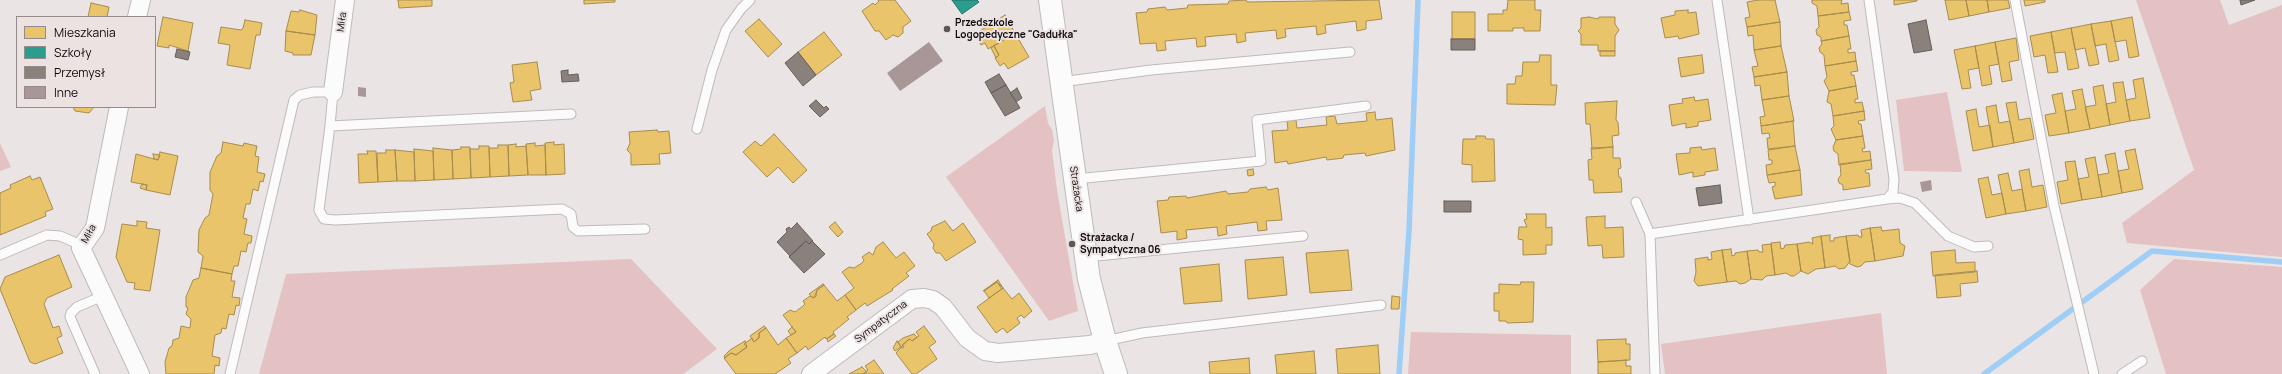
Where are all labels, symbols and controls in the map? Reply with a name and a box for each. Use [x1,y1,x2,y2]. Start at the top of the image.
street label: Miła [335,11,349,33]
legend [16,16,156,108]
place label: Przedszkole Logopedyczne "Gadułka" [955,17,1078,40]
text: Mieszkania [54,24,116,41]
marker: Przedszkole Logopedyczne "Gadułka" [942,24,952,34]
text: Szkoły [54,44,92,61]
text: Przemysł [54,64,105,81]
text: Inne [54,84,78,101]
street label: Strażacka [1067,166,1085,212]
street label: Miła [79,222,99,246]
place label: Strażacka / Sympatyczna 06 [1080,232,1160,256]
marker: Strażacka / Sympatyczna 06 [1067,239,1077,249]
street label: Sympatyczna [852,298,910,346]

